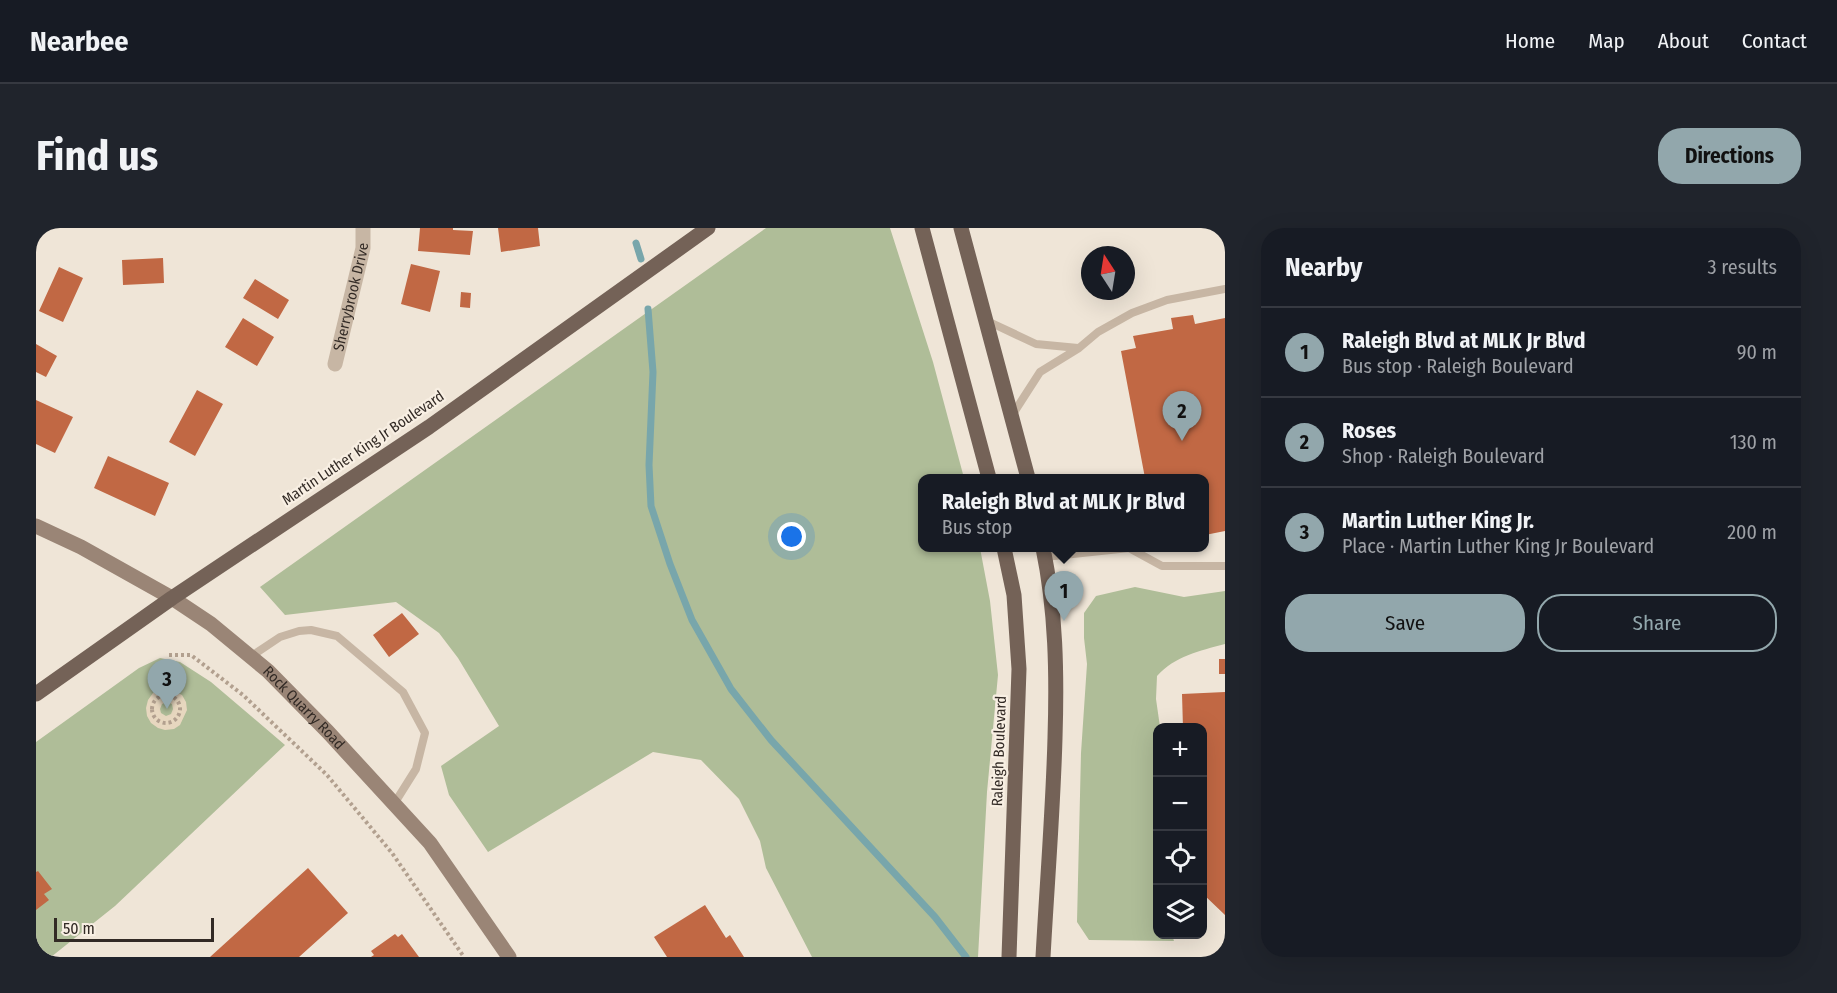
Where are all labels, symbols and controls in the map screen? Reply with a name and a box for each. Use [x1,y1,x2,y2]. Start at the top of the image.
text: Nearbee [30,25,129,58]
text: Home [1505,28,1555,54]
text: Map [1588,28,1625,54]
text: About [1658,28,1709,54]
text: Contact [1742,28,1807,54]
button: Directions [1658,128,1801,184]
text: Find us [36,131,158,181]
street label: Sherrybrook Drive [329,243,372,353]
north arrow [1081,246,1135,300]
text: Nearby [1285,252,1362,283]
text: 3 results [1708,255,1777,279]
text: Raleigh Blvd at MLK Jr Blvd [1342,327,1585,354]
text: 1 [1300,340,1309,364]
text: 90 m [1737,340,1777,364]
text: Bus stop · Raleigh Boulevard [1342,354,1574,378]
street label: Martin Luther King Jr Boulevard [279,387,447,509]
pin: 2 [1162,392,1202,441]
text: Roses [1342,417,1396,444]
text: 2 [1300,430,1309,454]
text: 130 m [1730,430,1777,454]
text: Shop · Raleigh Boulevard [1342,444,1545,468]
popup [918,474,1209,552]
text: Raleigh Blvd at MLK Jr Blvd [942,488,1185,515]
text: Martin Luther King Jr. [1342,507,1534,534]
text: Bus stop [942,515,1012,539]
text: 3 [1300,520,1309,544]
text: 200 m [1727,520,1777,544]
your location [777,522,806,551]
text: Place · Martin Luther King Jr Boulevard [1342,534,1654,558]
pin: 1 [1044,572,1084,621]
button: Save [1285,594,1525,652]
button: Share [1537,594,1777,652]
pin: 3 [148,660,186,709]
street label: Rock Quarry Road [259,662,348,753]
street label: Raleigh Boulevard [988,695,1010,807]
map controls [1153,723,1207,939]
button: + [1153,723,1207,777]
button: − [1153,777,1207,831]
button: locate [1153,831,1207,885]
button: layers [1153,885,1207,939]
scale bar [54,915,214,942]
text: 50 m [63,919,95,938]

